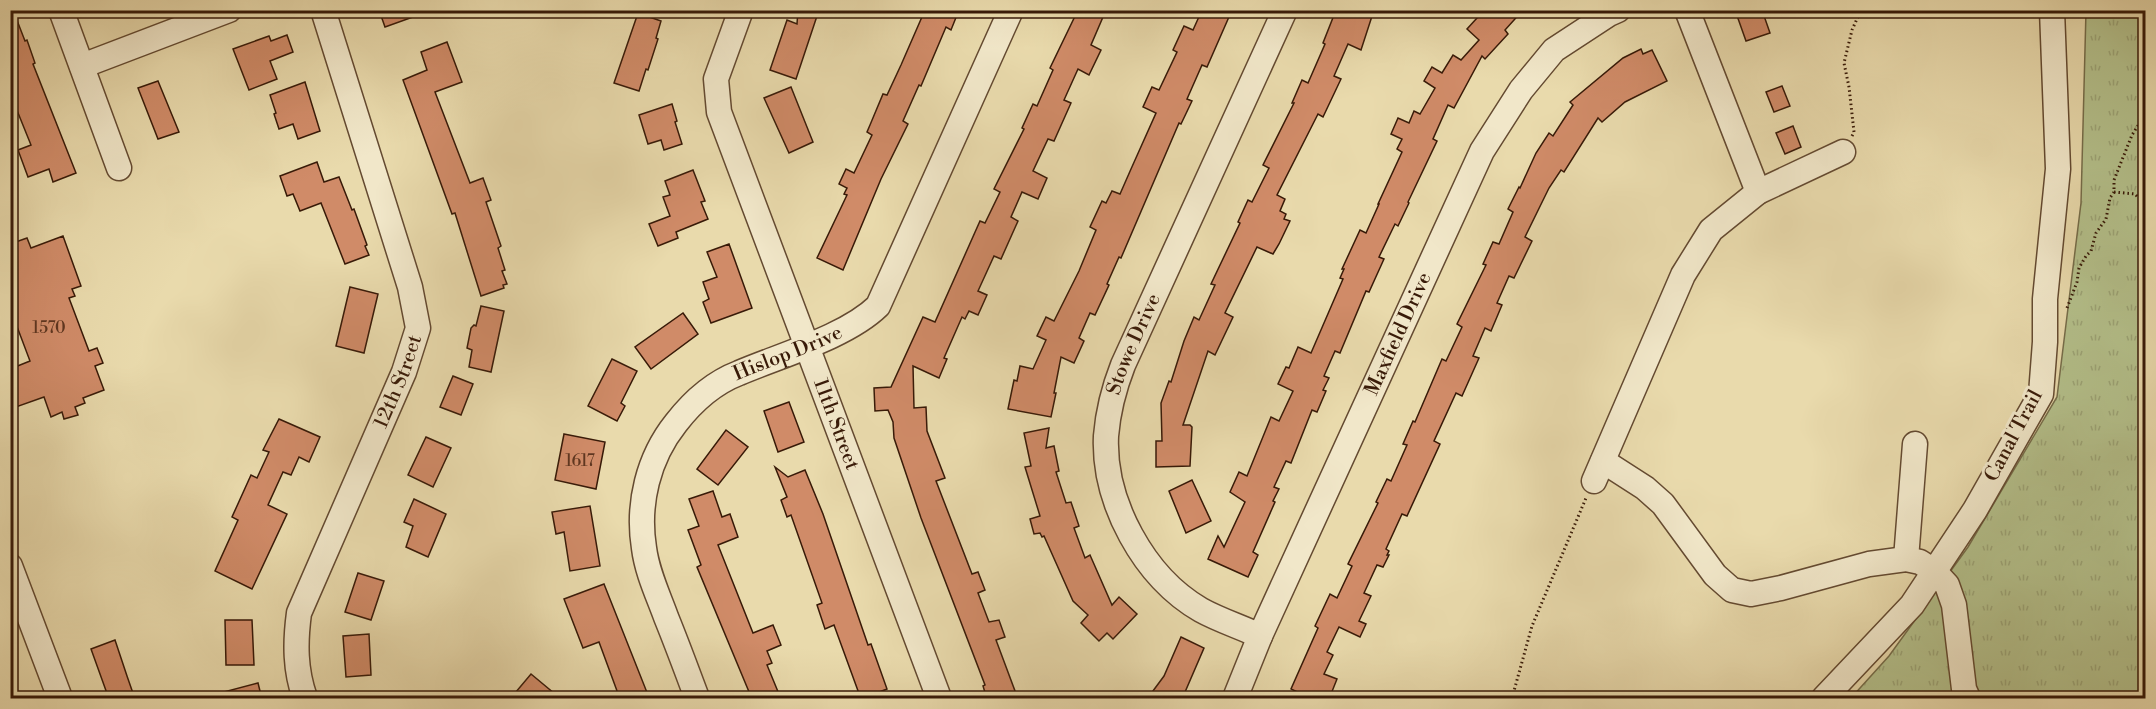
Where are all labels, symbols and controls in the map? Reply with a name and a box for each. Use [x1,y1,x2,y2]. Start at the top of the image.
street label: Maxfield Drive [1359,268,1437,400]
street label: Stowe Drive [1101,290,1166,398]
house number: 1570 [32,318,66,338]
street label: Hislop Drive [729,320,847,387]
street label: 12th Street [369,332,427,432]
street label: 11th Street [808,375,865,473]
street label: Canal Trail [1979,386,2049,486]
house number: 1617 [565,451,595,471]

